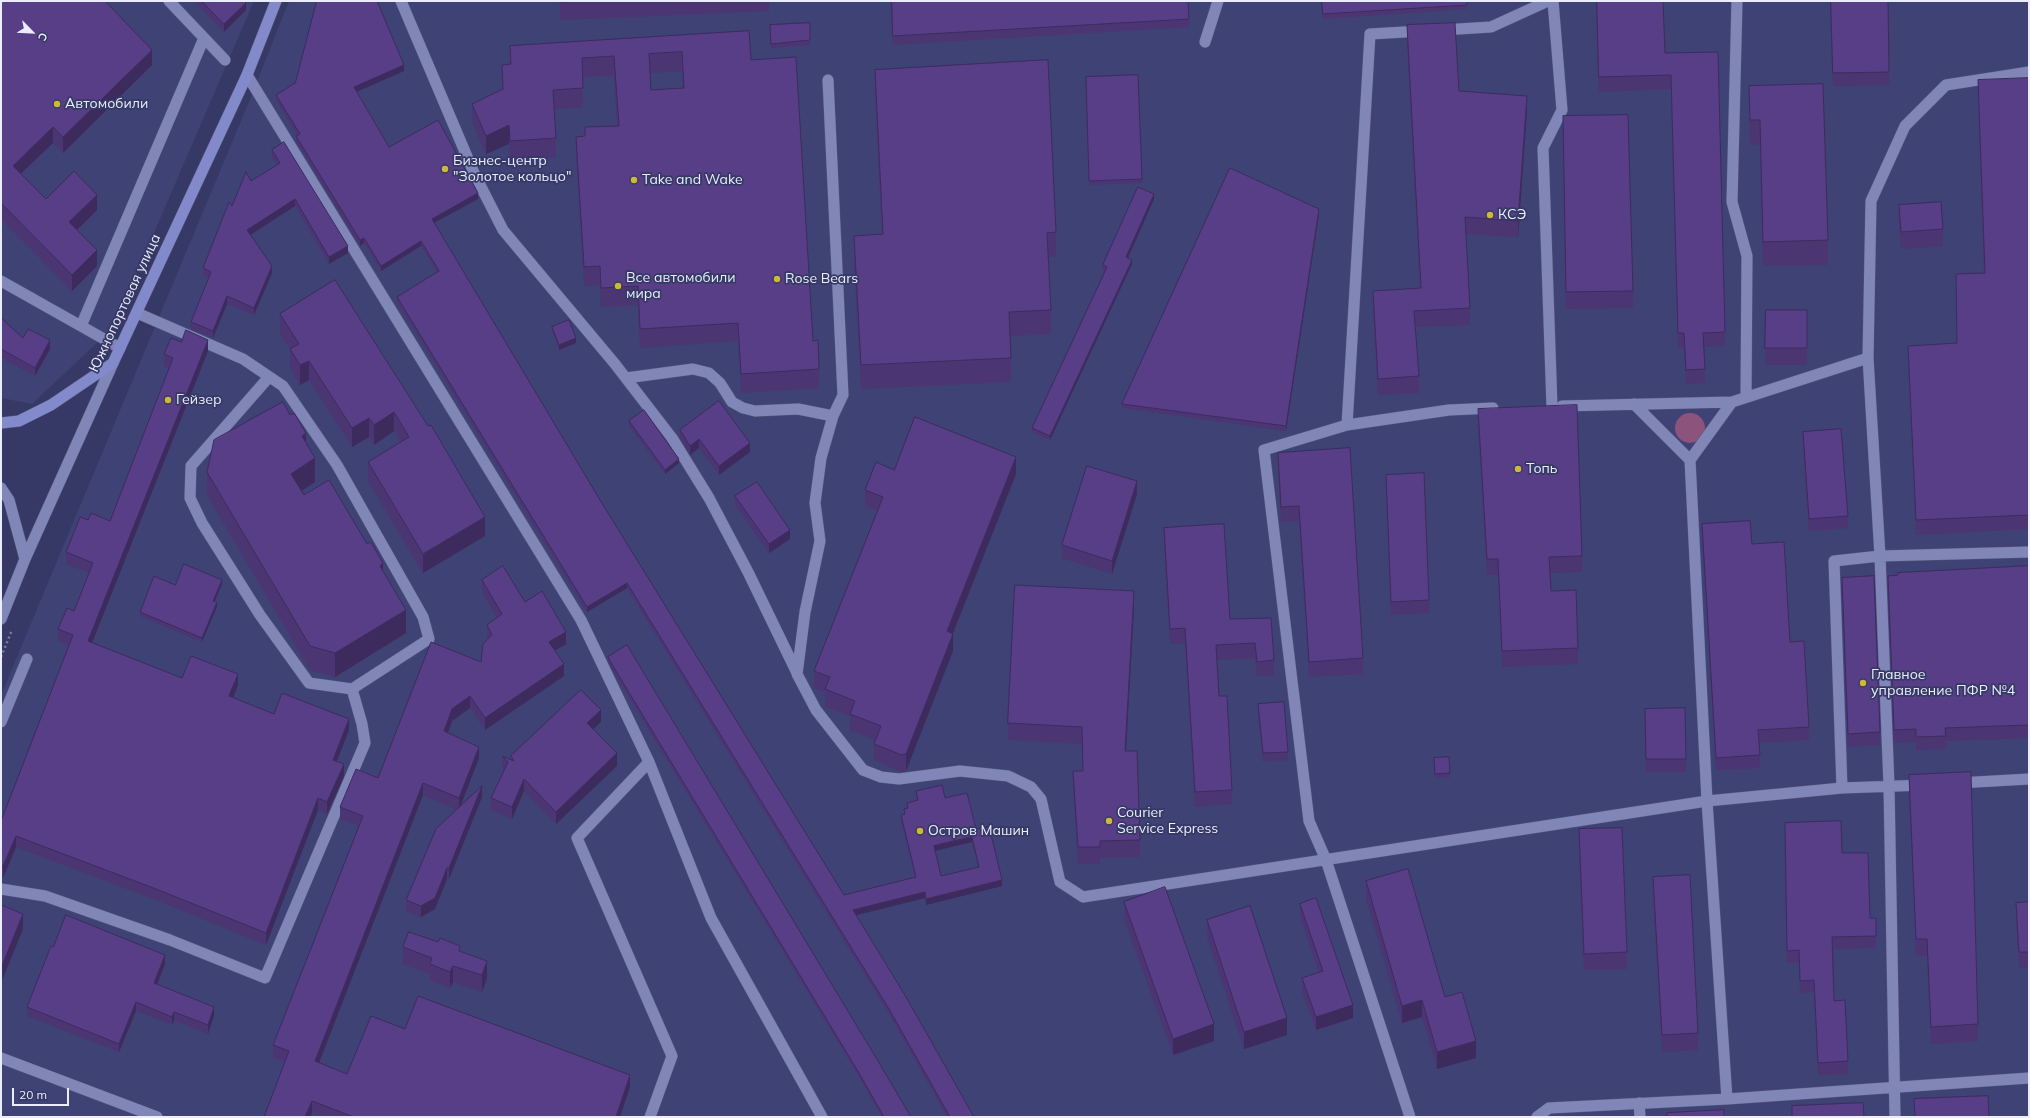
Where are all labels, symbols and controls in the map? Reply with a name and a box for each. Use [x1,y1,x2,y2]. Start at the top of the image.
north arrow [12,12,52,52]
text: С [35,31,51,43]
place label: Автомобили [65,96,148,112]
marker: Автомобили [52,99,62,109]
place label: Бизнес-центр "Золотое кольцо" [453,153,571,186]
marker: Бизнес-центр "Золотое кольцо" [440,164,450,174]
place label: Take and Wake [642,172,743,188]
marker: Take and Wake [629,175,639,185]
place label: КСЭ [1498,207,1526,223]
marker: КСЭ [1485,210,1495,220]
street label: Южнопортовая улица [86,231,164,375]
place label: Все автомобили мира [626,270,736,302]
place label: Rose Bears [785,271,858,287]
marker: Rose Bears [772,274,782,284]
marker: Все автомобили мира [613,281,623,291]
place label: Гейзер [176,392,222,408]
marker: Гейзер [163,395,173,405]
place label: Топь [1526,461,1558,477]
marker: Топь [1513,464,1523,474]
place label: Главное управление ПФР №4 [1871,667,2015,700]
marker: Главное управление ПФР №4 [1858,678,1868,688]
place label: Courier Service Express [1117,805,1218,838]
marker: Courier Service Express [1104,816,1114,826]
place label: Остров Машин [928,823,1029,839]
marker: Остров Машин [915,826,925,836]
scale bar [14,1080,71,1106]
text: 20 m [19,1087,47,1102]

